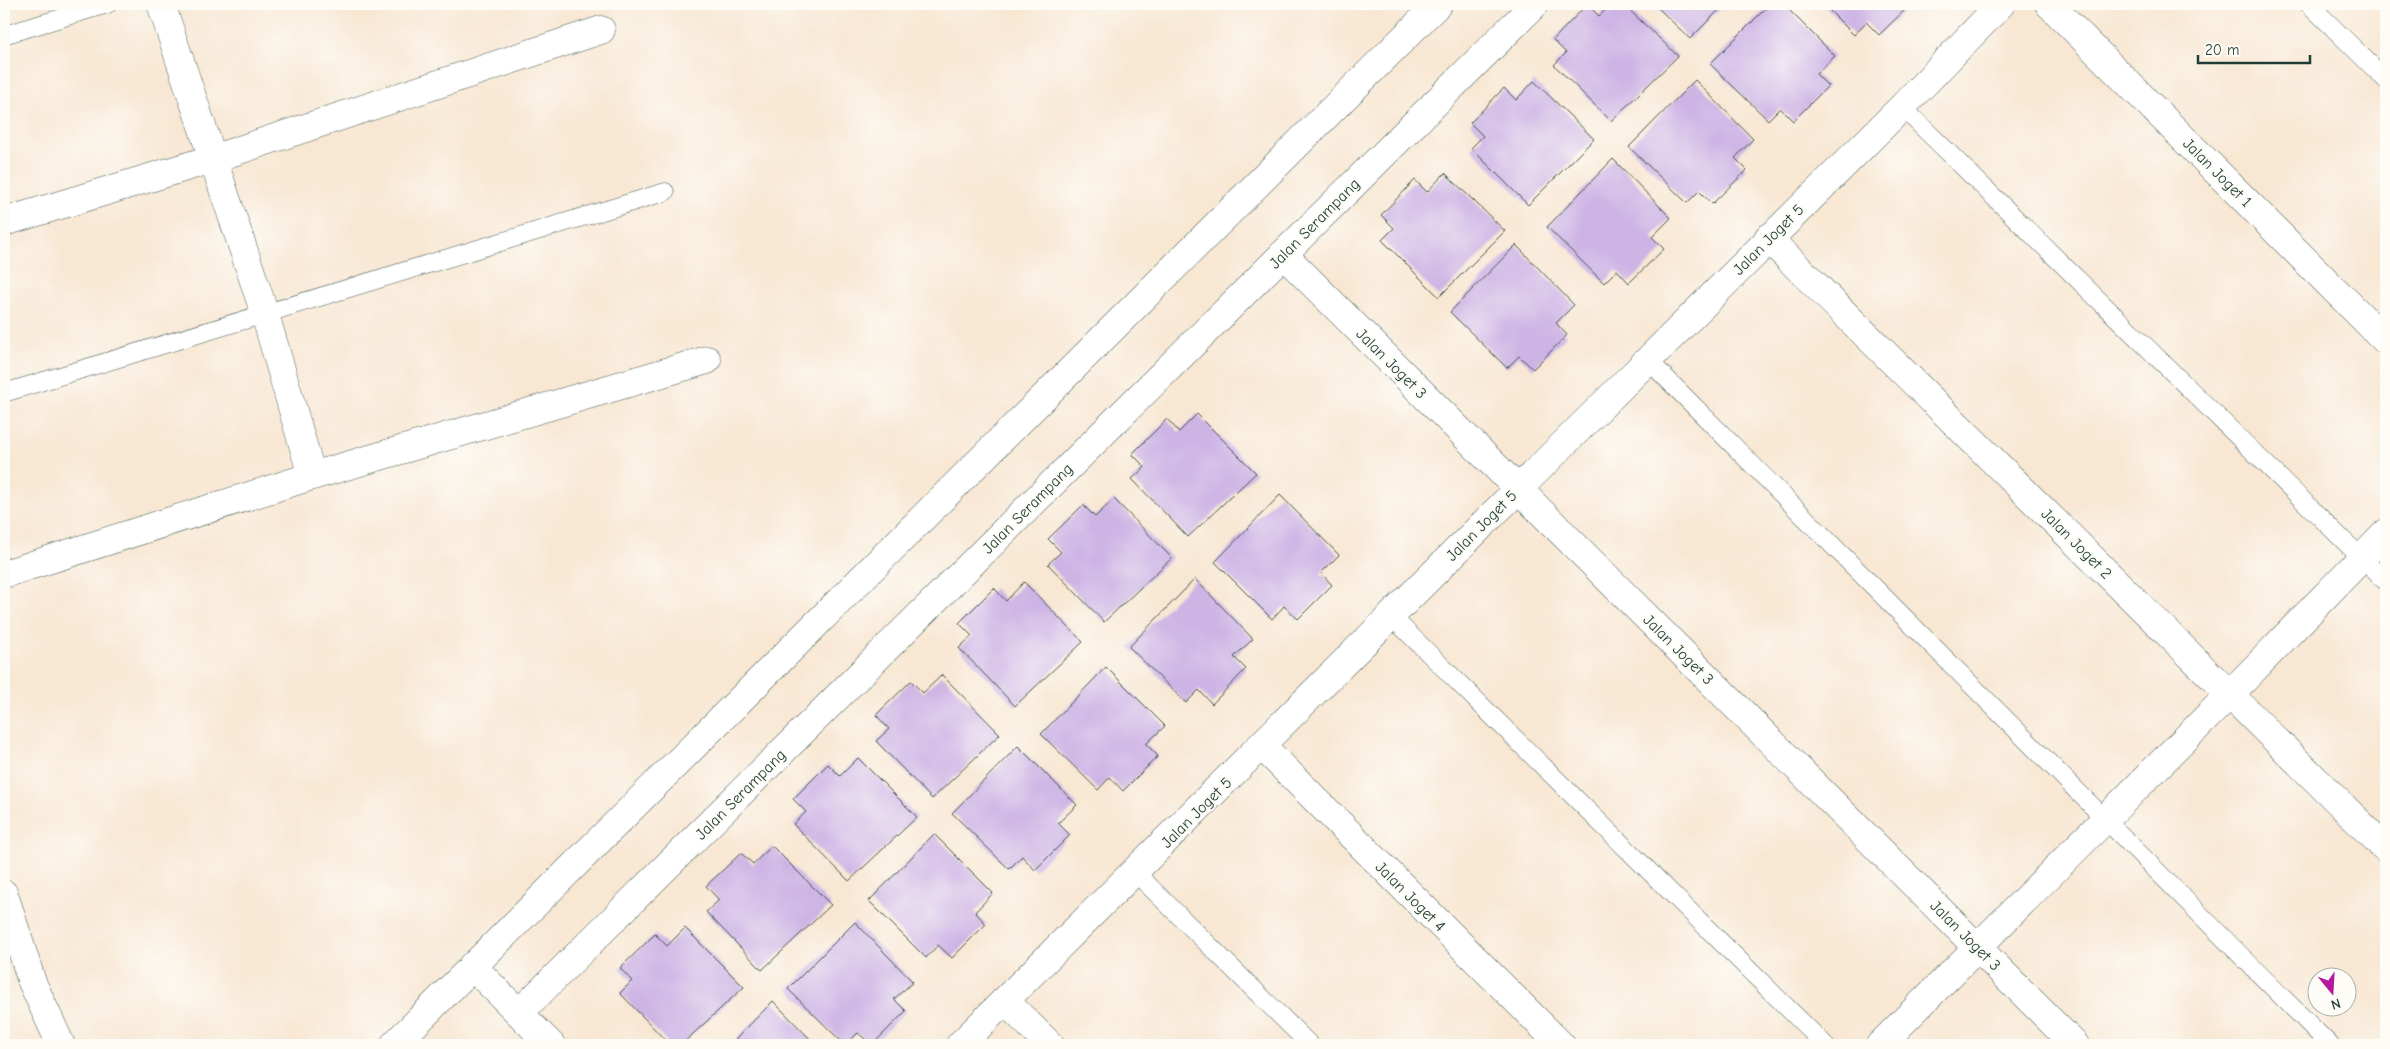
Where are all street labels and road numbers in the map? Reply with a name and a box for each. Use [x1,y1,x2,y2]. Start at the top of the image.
street label: Jalan Joget 1 [2179,135,2255,211]
street label: Jalan Serampang [1266,175,1363,272]
street label: Jalan Joget 5 [1730,201,1808,279]
street label: Jalan Joget 3 [1352,325,1430,403]
street label: Jalan Serampang [979,460,1076,557]
street label: Jalan Joget 5 [1443,487,1521,565]
street label: Jalan Joget 2 [2037,505,2115,583]
street label: Jalan Joget 3 [1639,611,1717,689]
street label: Jalan Serampang [692,746,789,843]
street label: Jalan Joget 5 [1158,774,1236,852]
street label: Jalan Joget 4 [1372,858,1449,935]
street label: Jalan Joget 3 [1926,897,2004,975]

